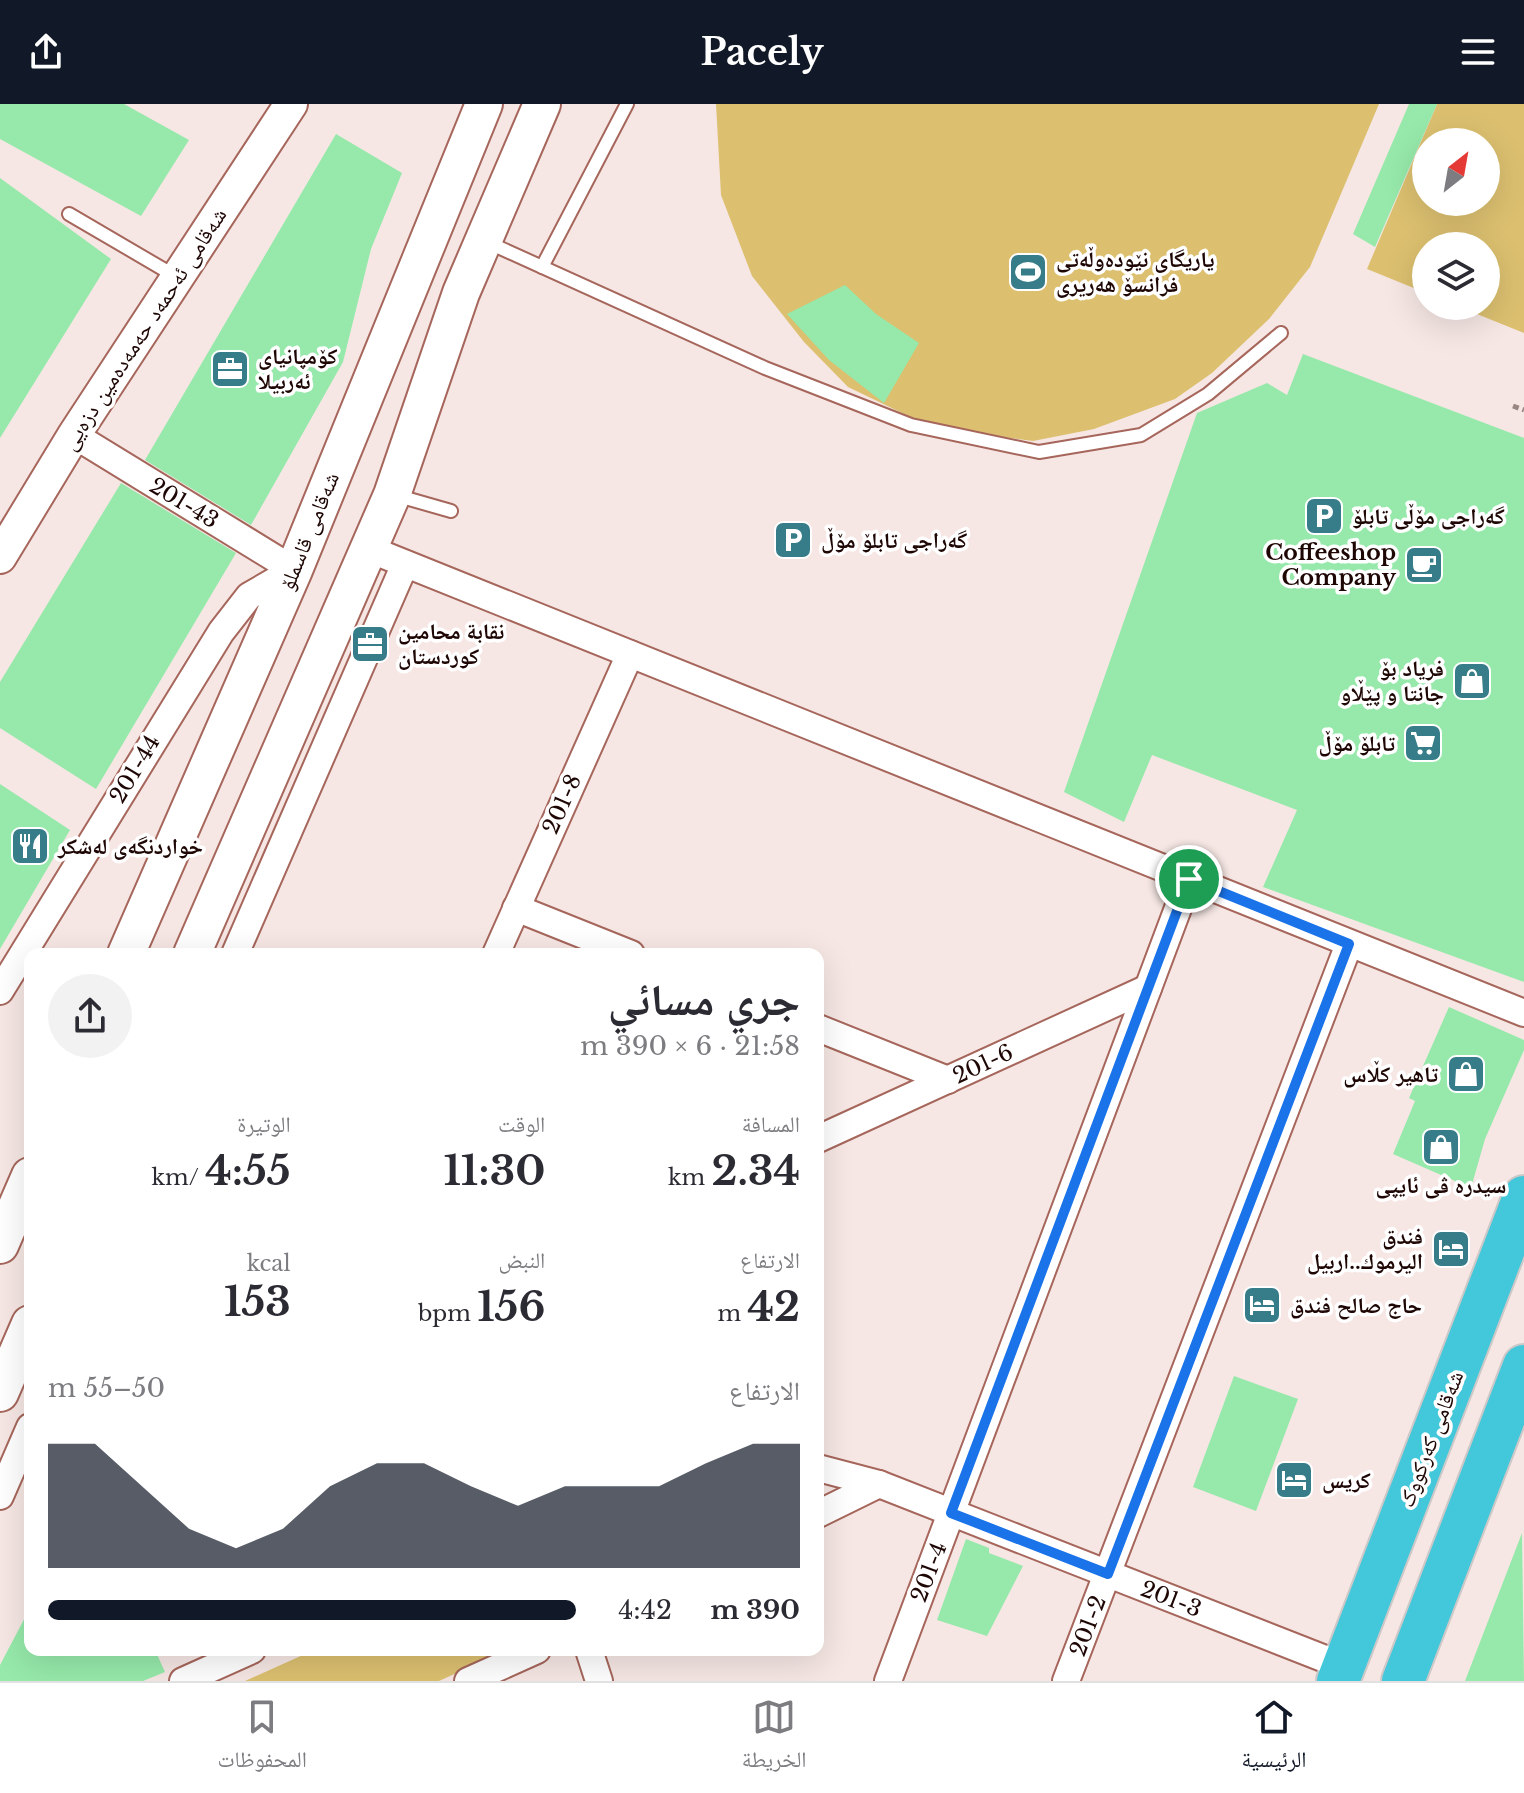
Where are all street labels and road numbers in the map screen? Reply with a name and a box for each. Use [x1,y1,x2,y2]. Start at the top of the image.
street label: شەقامی ئەحمەد حەمەدەمین دزەیی [55,203,233,455]
street label: شەقامی قاسملۆ [273,468,345,594]
street label: 201-43 [145,472,223,534]
street label: 201-44 [104,730,166,808]
street label: 201-8 [537,770,587,838]
street label: 201-6 [949,1038,1017,1090]
street label: شەقامی کەرکووک [1393,1367,1469,1511]
street label: 201-4 [905,1538,953,1606]
street label: 201-3 [1137,1575,1205,1623]
street label: 201-2 [1064,1592,1112,1660]

